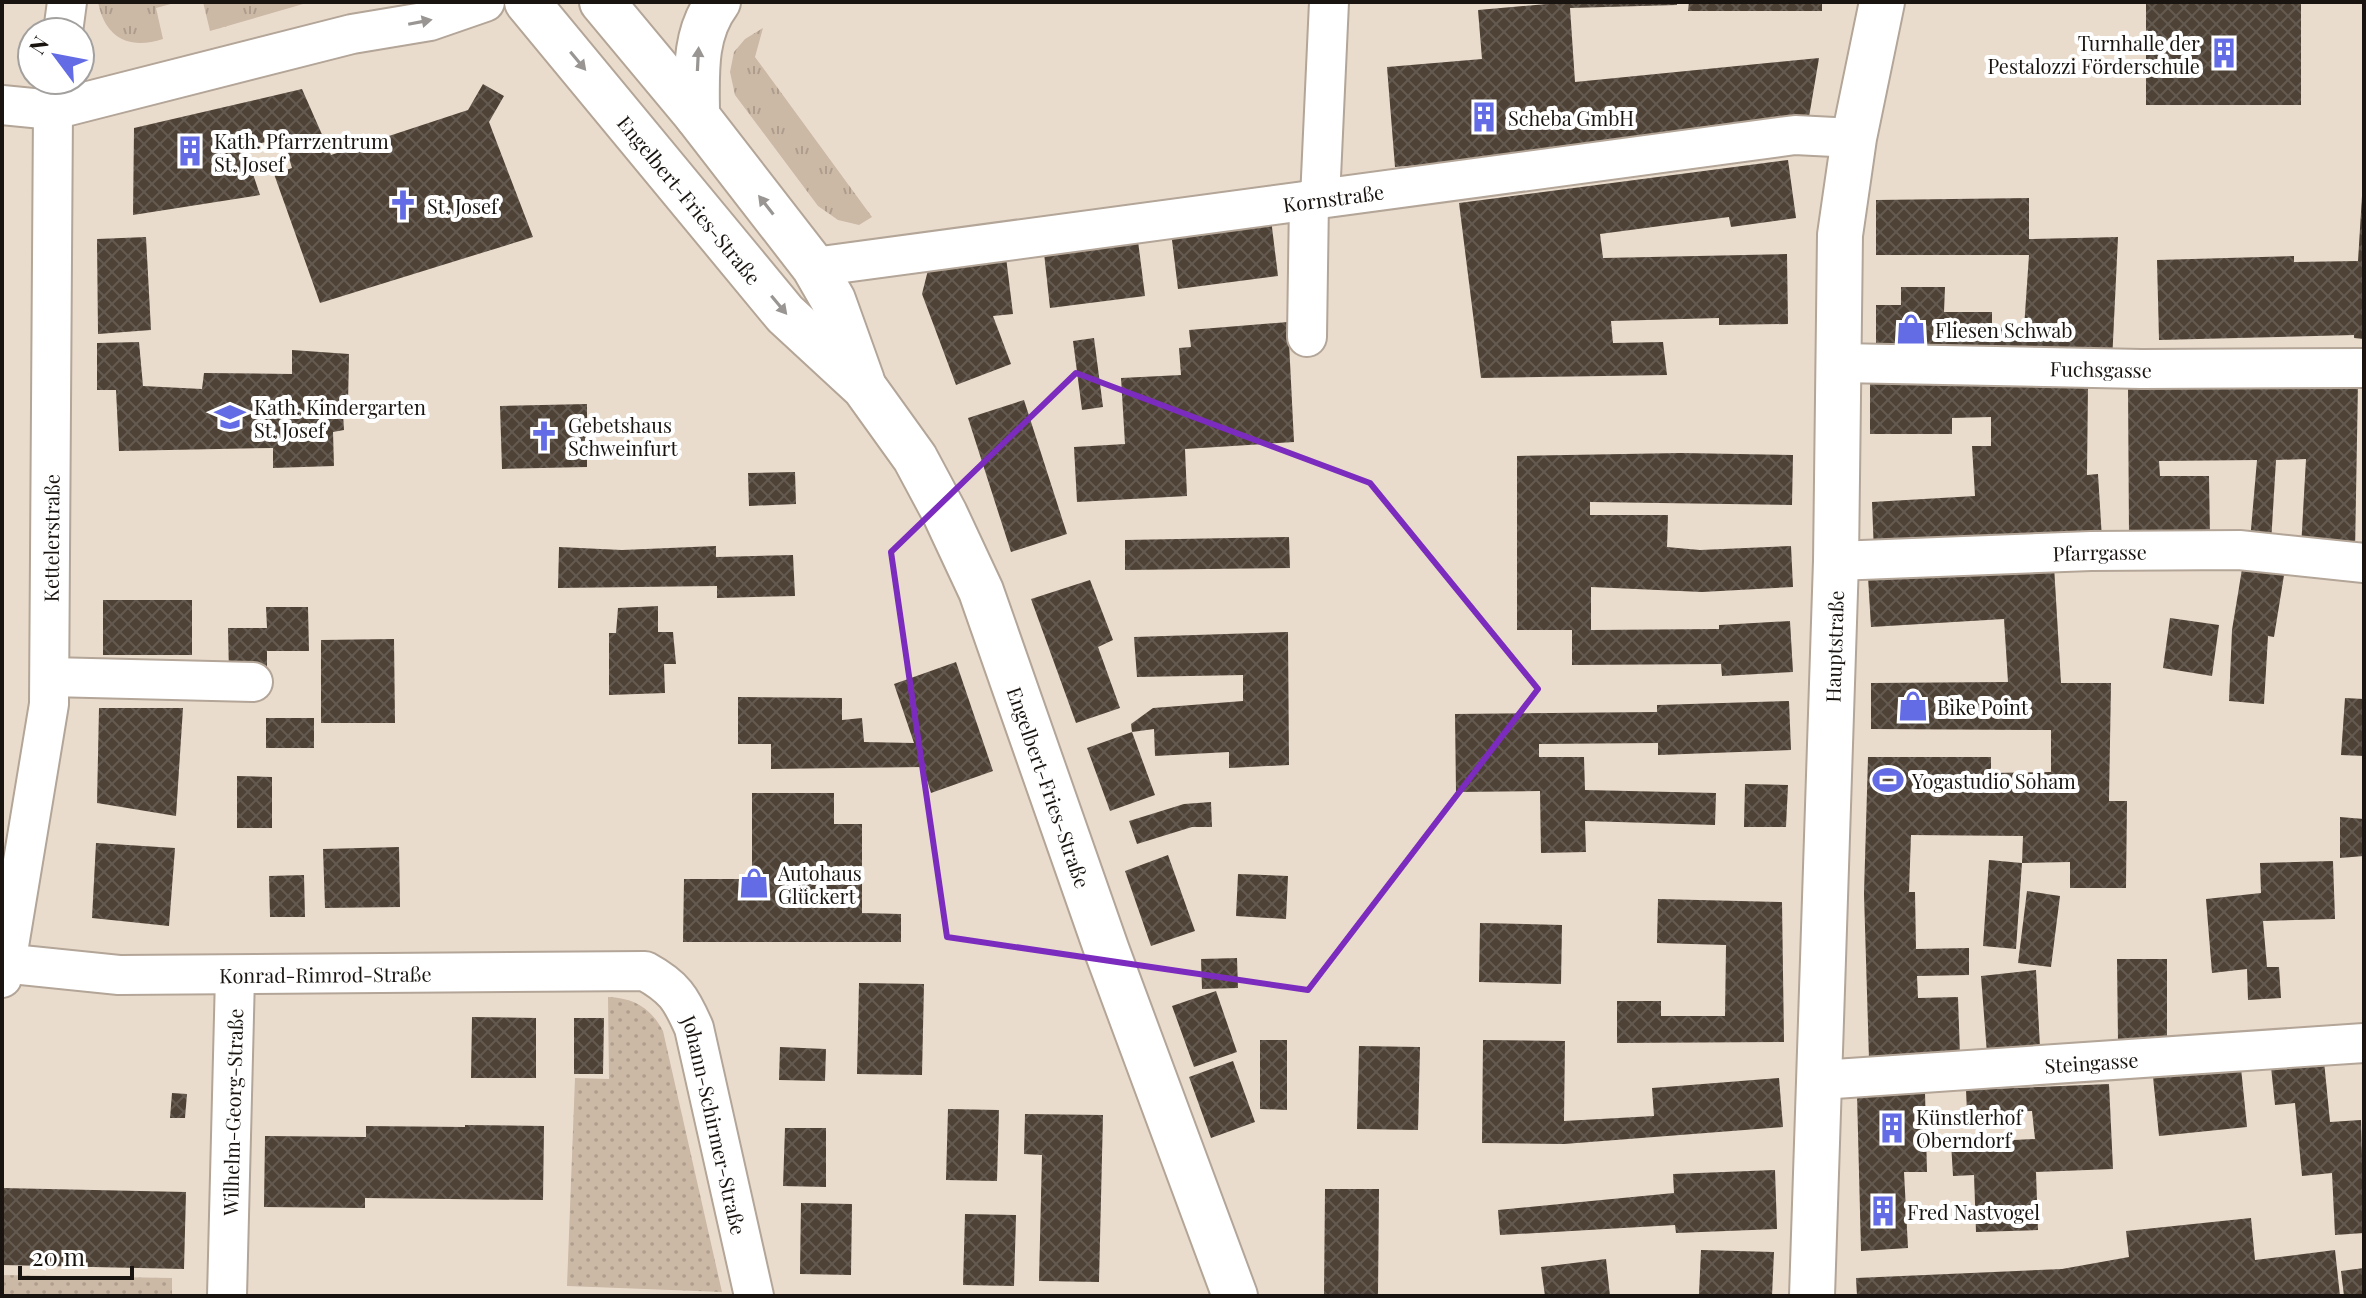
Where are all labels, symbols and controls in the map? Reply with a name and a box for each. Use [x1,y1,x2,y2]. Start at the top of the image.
north arrow [16,16,96,96]
one-way arrow [407,16,432,28]
place label: Turnhalle der Pestalozzi Förderschule [1987,29,2200,79]
text: N [21,30,55,60]
building icon: Turnhalle der Pestalozzi Förderschule [2207,36,2241,70]
one-way arrow [692,46,705,71]
one-way arrow [569,51,586,71]
building icon: Scheba GmbH [1467,100,1501,134]
place label: Scheba GmbH [1508,104,1634,131]
street label: Engelbert-Fries-Straße [612,109,768,289]
place label: Kath. Pfarrzentrum St. Josef [214,127,389,177]
building icon: Kath. Pfarrzentrum St. Josef [173,134,207,168]
street label: Kornstraße [1281,177,1386,217]
church icon: St. Josef [386,188,420,222]
place label: St. Josef [427,192,499,219]
one-way arrow [758,195,774,215]
one-way arrow [770,295,787,315]
shop icon: Fliesen Schwab [1894,312,1928,346]
place label: Fliesen Schwab [1935,316,2073,343]
street label: Fuchsgasse [2050,354,2152,383]
place label: Kath. Kindergarten St. Josef [254,393,426,443]
school or university icon: Kath. Kindergarten St. Josef [213,400,247,434]
place label: Gebetshaus Schweinfurt [568,411,678,461]
church icon: Gebetshaus Schweinfurt [527,419,561,453]
street label: Kettelerstraße [36,474,64,602]
street label: Pfarrgasse [2052,537,2147,566]
street label: Hauptstraße [1818,590,1849,703]
street label: Engelbert-Fries-Straße [1002,683,1097,891]
shop icon: Bike Point [1896,689,1930,723]
place label: Bike Point [1937,693,2029,720]
sports icon: Yogastudio Soham [1871,763,1905,797]
place label: Yogastudio Soham [1911,767,2076,794]
place label: Autohaus Glückert [777,859,862,909]
shop icon: Autohaus Glückert [737,866,771,900]
street label: Konrad-Rimrod-Straße [219,959,432,988]
street label: Wilhelm-Georg-Straße [215,1008,248,1217]
street label: Johann-Schirmer-Straße [676,1010,753,1237]
street label: Steingasse [2044,1045,2139,1078]
place label: Künstlerhof Oberndorf [1916,1103,2024,1153]
building icon: Künstlerhof Oberndorf [1875,1111,1909,1145]
building icon: Fred Nastvogel [1866,1194,1900,1228]
place label: Fred Nastvogel [1907,1198,2040,1225]
scale bar [20,1230,132,1280]
text: 20 m [32,1240,85,1272]

